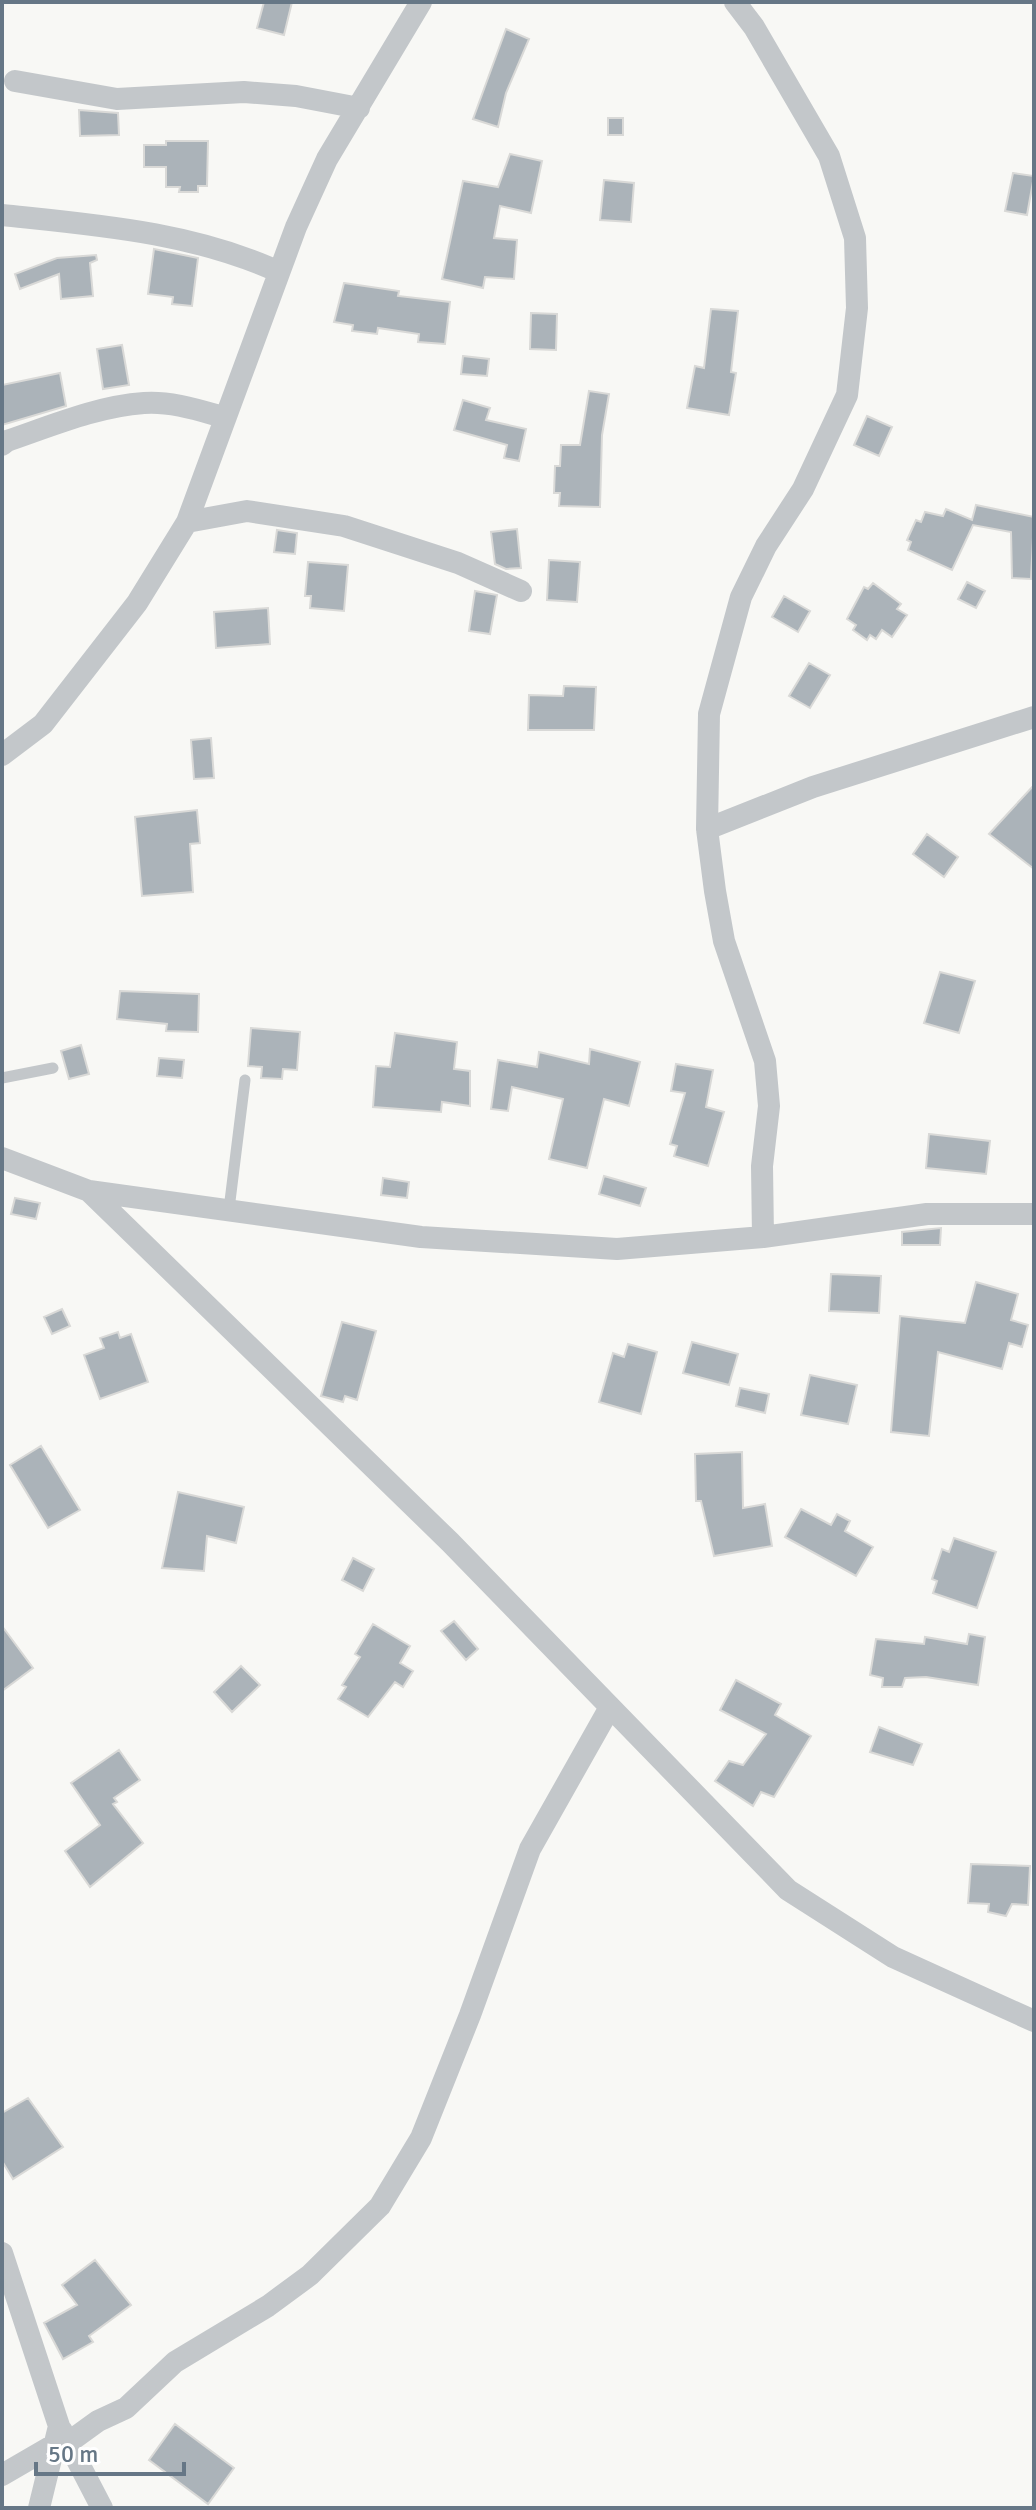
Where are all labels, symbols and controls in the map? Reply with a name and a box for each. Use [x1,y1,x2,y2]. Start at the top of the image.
scale bar [36,2426,184,2476]
text: 50 m [48,2439,98,2469]

